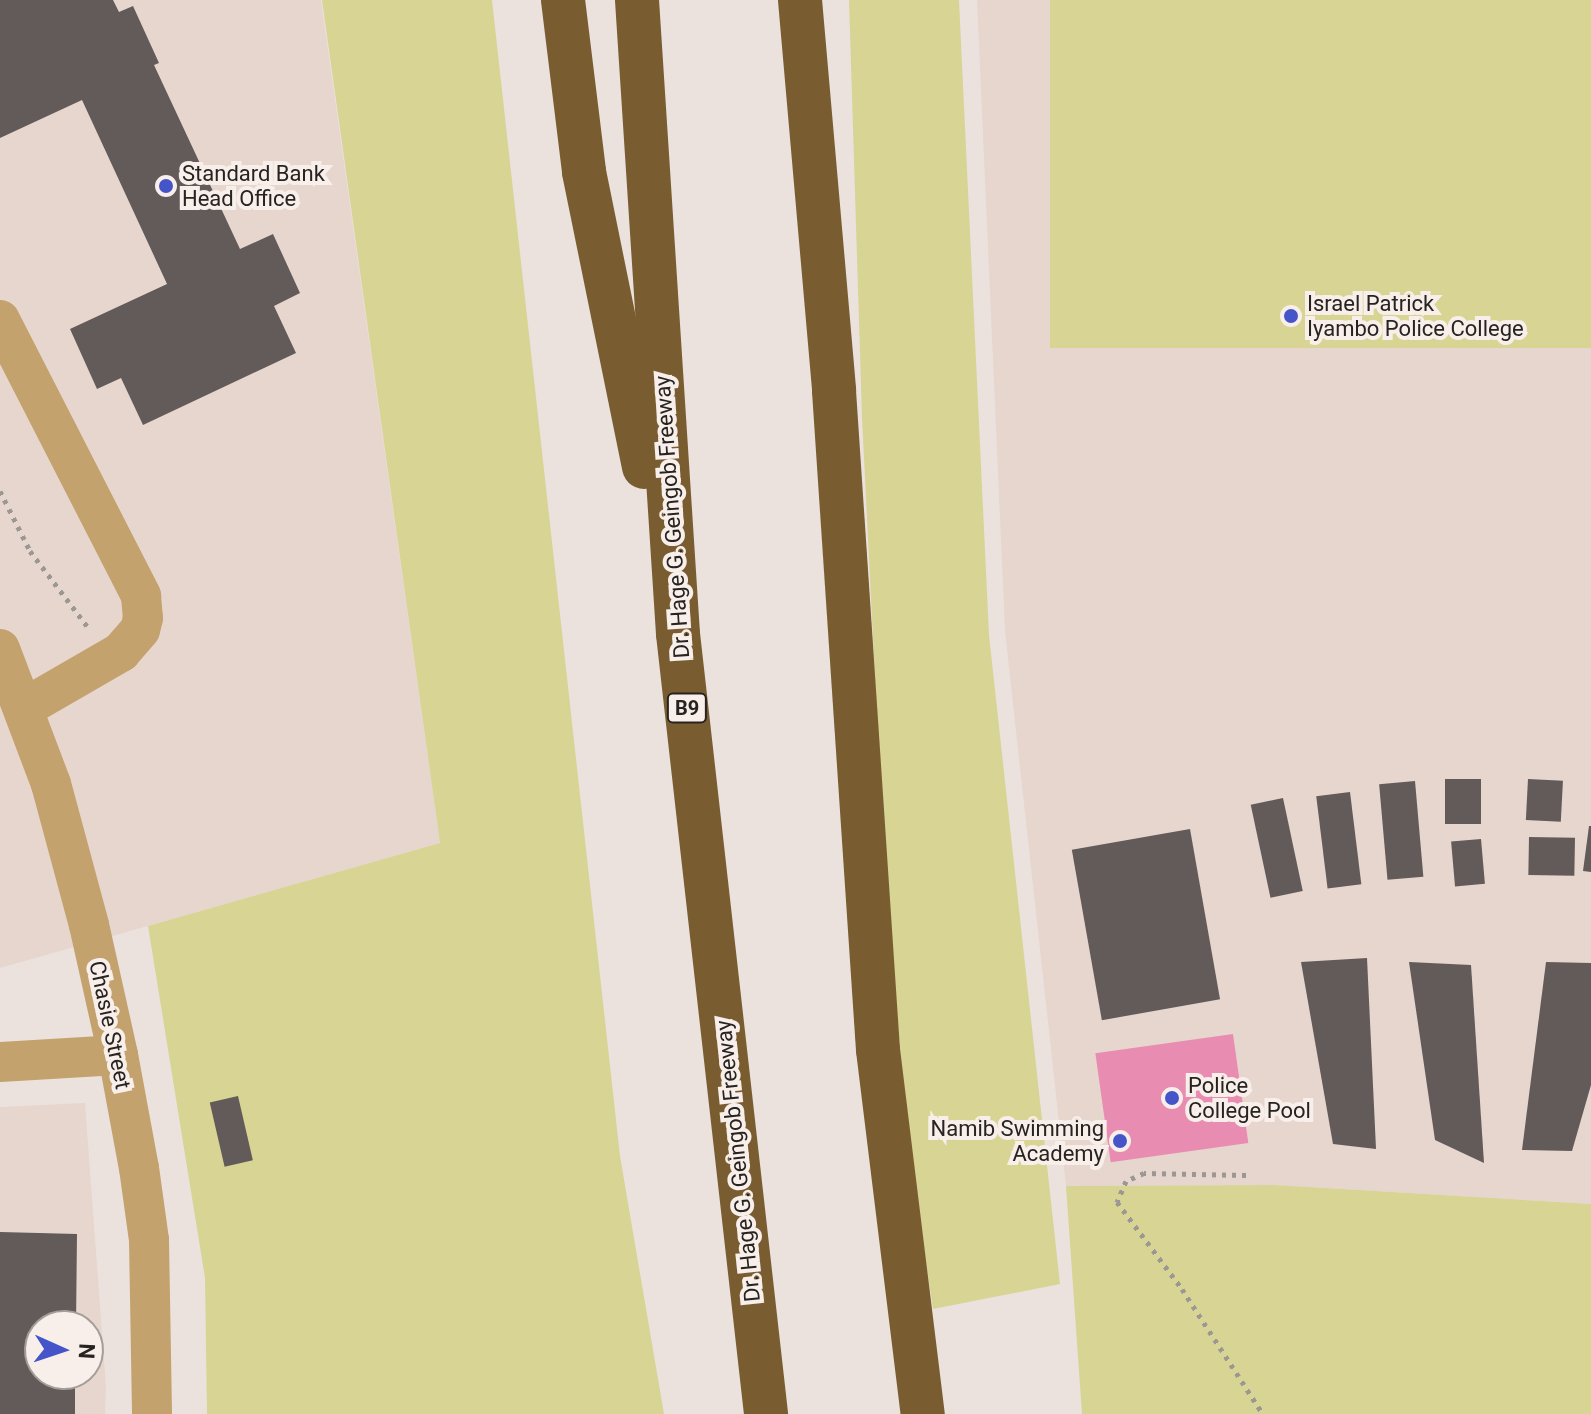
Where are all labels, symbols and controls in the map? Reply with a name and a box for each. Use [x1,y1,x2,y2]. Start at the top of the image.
place label: Standard Bank Head Office [182,160,325,212]
marker: Standard Bank Head Office [157,177,175,195]
place label: Israel Patrick Iyambo Police College [1307,290,1524,342]
marker: Israel Patrick Iyambo Police College [1282,307,1300,325]
street label: Dr. Hage G. Geingob Freeway [649,375,695,659]
road number: B9 [665,692,709,724]
street label: Chasie Street [84,959,136,1091]
street label: Dr. Hage G. Geingob Freeway [710,1019,766,1303]
place label: Police College Pool [1188,1072,1311,1124]
marker: Police College Pool [1163,1089,1181,1107]
place label: Namib Swimming Academy [931,1115,1104,1166]
marker: Namib Swimming Academy [1111,1132,1129,1150]
north arrow [24,1310,104,1390]
text: N [74,1343,99,1360]

